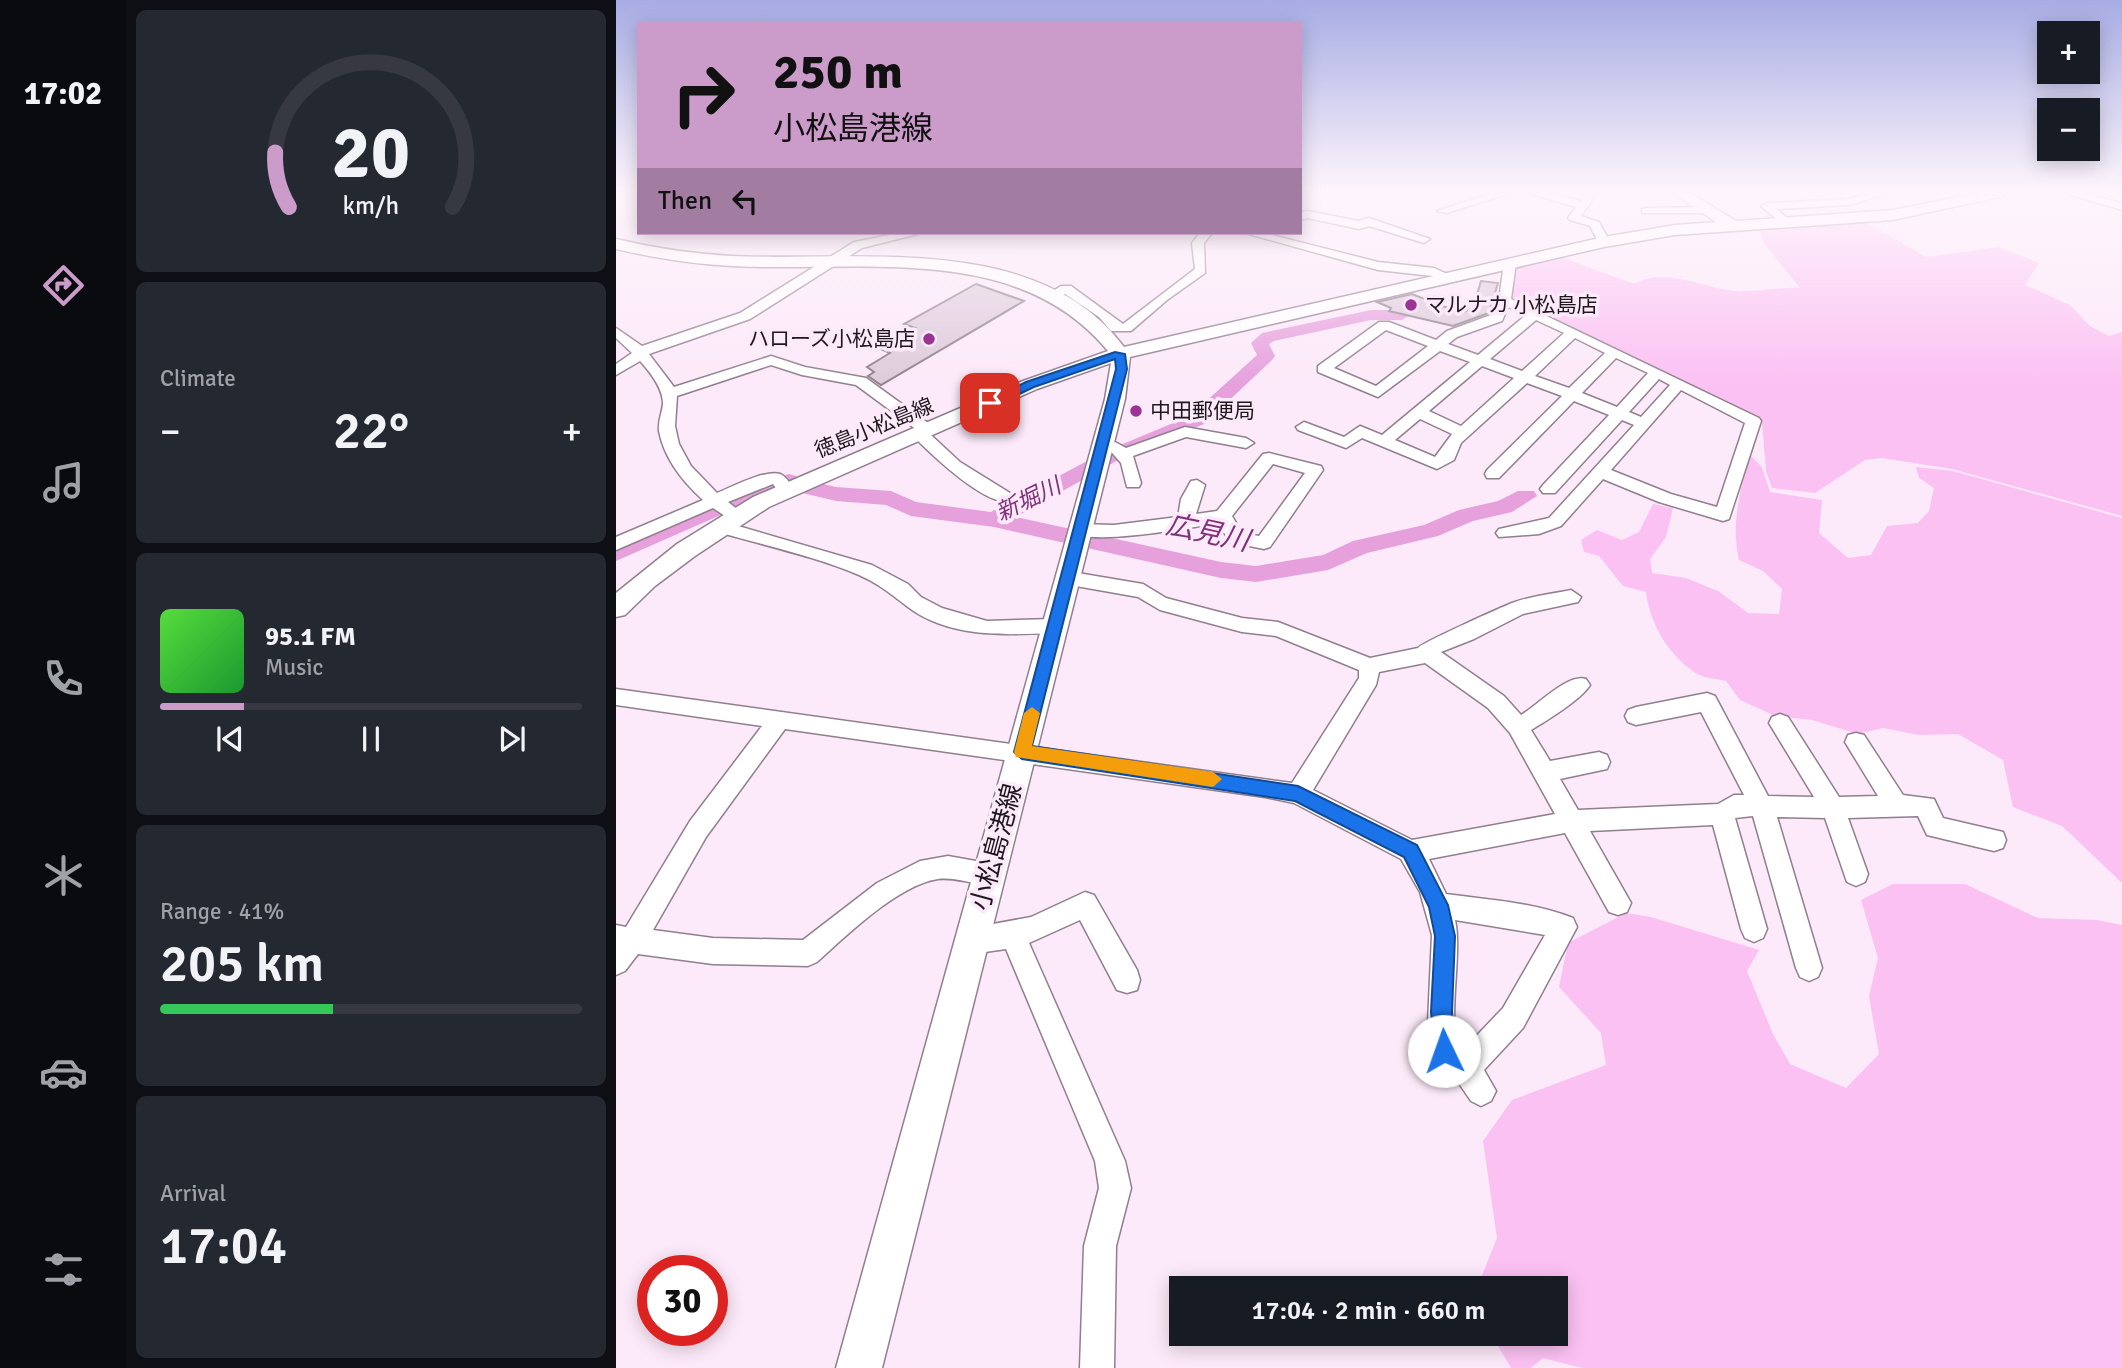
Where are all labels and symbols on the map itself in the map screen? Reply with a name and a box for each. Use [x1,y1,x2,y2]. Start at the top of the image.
place label: マルナカ 小松島店 [1425,292,1598,318]
marker: マルナカ 小松島店 [1403,297,1419,313]
place label: ハローズ小松島店 [748,326,915,352]
marker: ハローズ小松島店 [921,331,937,347]
pin [960,373,1020,433]
street label: 徳島小松島線 [811,392,937,464]
place label: 中田郵便局 [1150,398,1255,424]
marker: 中田郵便局 [1128,403,1144,419]
water label: 新堀川 [991,470,1068,528]
water label: 広見川 [1163,508,1255,559]
street label: 小松島港線 [965,780,1029,914]
position arrow [1407,1014,1481,1088]
speed limit sign: 30 [637,1255,728,1346]

